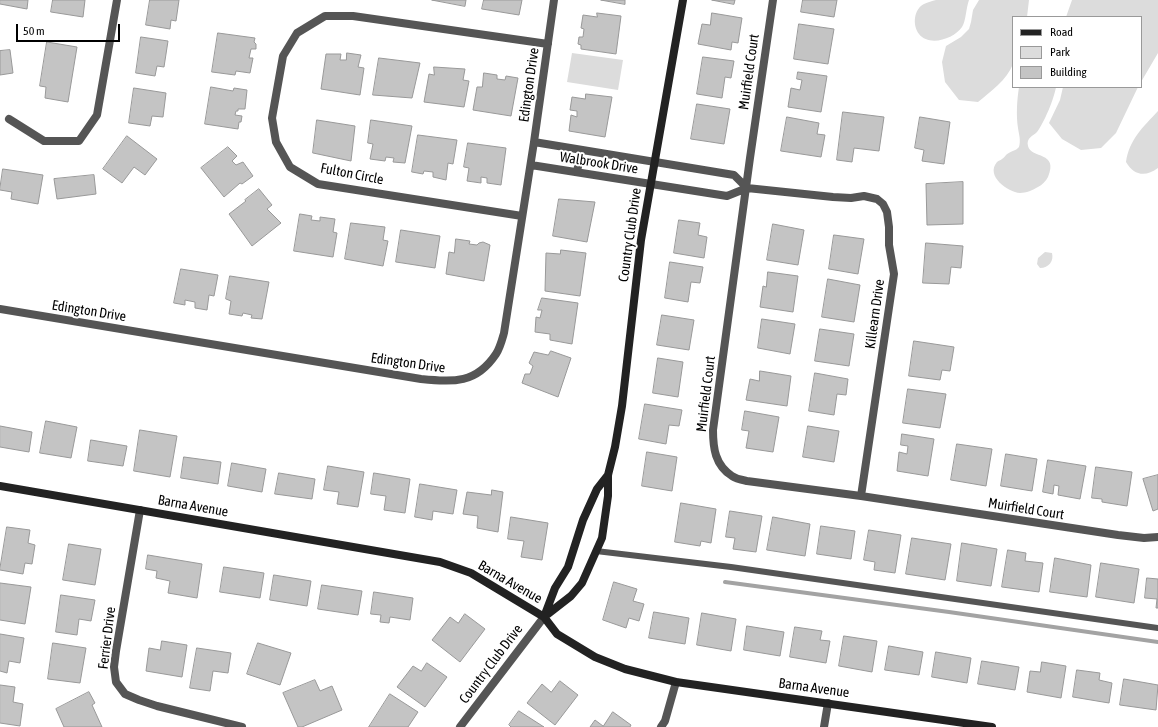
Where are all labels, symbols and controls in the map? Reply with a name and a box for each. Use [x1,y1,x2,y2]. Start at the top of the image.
scale bar [18,16,122,42]
legend [1012,16,1142,88]
text: 50 m [23,24,45,38]
text: Road [1050,25,1073,39]
street label: Muirfield Court [735,33,763,111]
text: Park [1050,45,1070,59]
street label: Edington Drive [515,47,543,123]
text: Building [1050,65,1087,79]
street label: Walbrook Drive [559,149,639,177]
street label: Fulton Circle [319,160,385,188]
street label: Country Club Drive [615,187,645,283]
street label: Killearn Drive [862,278,888,350]
street label: Edington Drive [51,297,127,325]
street label: Edington Drive [370,349,446,377]
street label: Muirfield Court [693,355,719,433]
street label: Barna Avenue [156,492,230,520]
street label: Muirfield Court [987,495,1065,523]
street label: Barna Avenue [475,557,545,607]
street label: Ferrier Drive [95,606,119,670]
street label: Country Club Drive [456,621,526,707]
street label: Barna Avenue [778,675,850,701]

